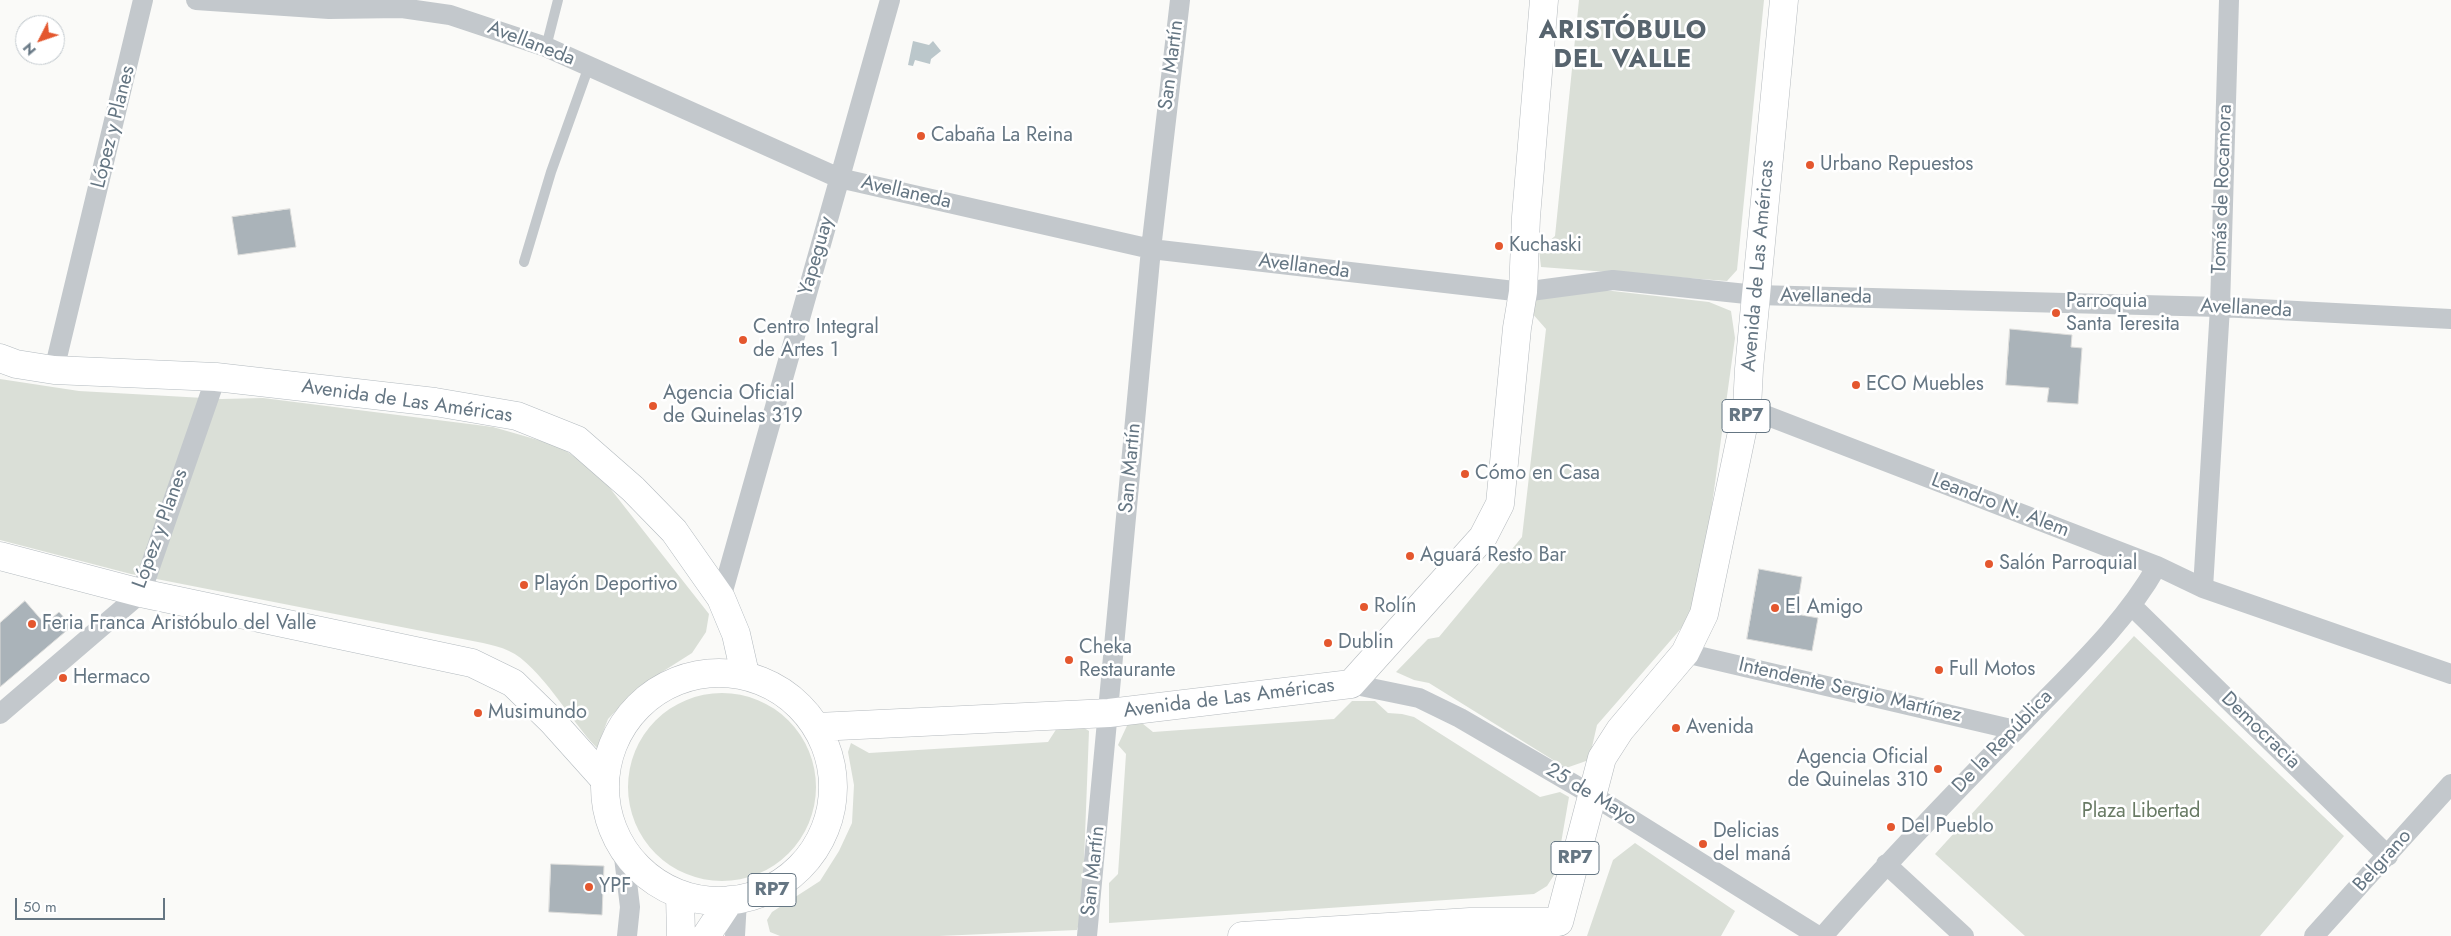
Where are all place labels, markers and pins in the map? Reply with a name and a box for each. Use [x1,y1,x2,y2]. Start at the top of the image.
place label: Cabaña La Reina [931,124,1073,148]
marker: Cabaña La Reina [915,130,927,142]
place label: Urbano Repuestos [1820,153,1973,177]
marker: Urbano Repuestos [1804,159,1816,171]
place label: Kuchaski [1509,234,1582,258]
marker: Kuchaski [1493,240,1505,252]
place label: Parroquia Santa Teresita [2066,290,2180,337]
marker: Parroquia Santa Teresita [2050,307,2062,319]
place label: Centro Integral de Artes 1 [753,316,879,363]
marker: Centro Integral de Artes 1 [737,334,749,346]
place label: ECO Muebles [1866,373,1984,397]
marker: ECO Muebles [1850,379,1862,391]
place label: Agencia Oficial de Quinelas 319 [663,382,803,429]
marker: Agencia Oficial de Quinelas 319 [647,400,659,412]
place label: Cómo en Casa [1475,462,1600,486]
marker: Cómo en Casa [1459,468,1471,480]
place label: Aguará Resto Bar [1420,544,1566,568]
marker: Aguará Resto Bar [1404,550,1416,562]
place label: Salón Parroquial [1999,552,2137,576]
marker: Salón Parroquial [1983,558,1995,570]
place label: Playón Deportivo [534,573,677,597]
marker: Playón Deportivo [518,579,530,591]
place label: Rolín [1374,595,1416,619]
place label: El Amigo [1785,596,1863,620]
marker: Rolín [1358,601,1370,613]
marker: El Amigo [1769,602,1781,614]
place label: Feria Franca Aristóbulo del Valle [42,612,316,636]
marker: Feria Franca Aristóbulo del Valle [26,618,38,630]
place label: Dublin [1338,631,1394,655]
place label: Cheka Restaurante [1079,636,1176,683]
marker: Dublin [1322,637,1334,649]
marker: Cheka Restaurante [1063,654,1075,666]
place label: Full Motos [1949,658,2035,682]
marker: Full Motos [1933,664,1945,676]
place label: Hermaco [73,666,150,690]
marker: Hermaco [57,672,69,684]
place label: Musimundo [488,701,587,725]
marker: Musimundo [472,707,484,719]
place label: Avenida [1686,716,1754,740]
marker: Avenida [1670,722,1682,734]
place label: Agencia Oficial de Quinelas 310 [1788,746,1928,793]
marker: Agencia Oficial de Quinelas 310 [1932,763,1944,775]
place label: Del Pueblo [1901,815,1994,839]
place label: Delicias del maná [1713,820,1791,867]
marker: Del Pueblo [1885,821,1897,833]
marker: Delicias del maná [1697,838,1709,850]
place label: YPF [599,875,631,899]
marker: YPF [583,881,595,893]

